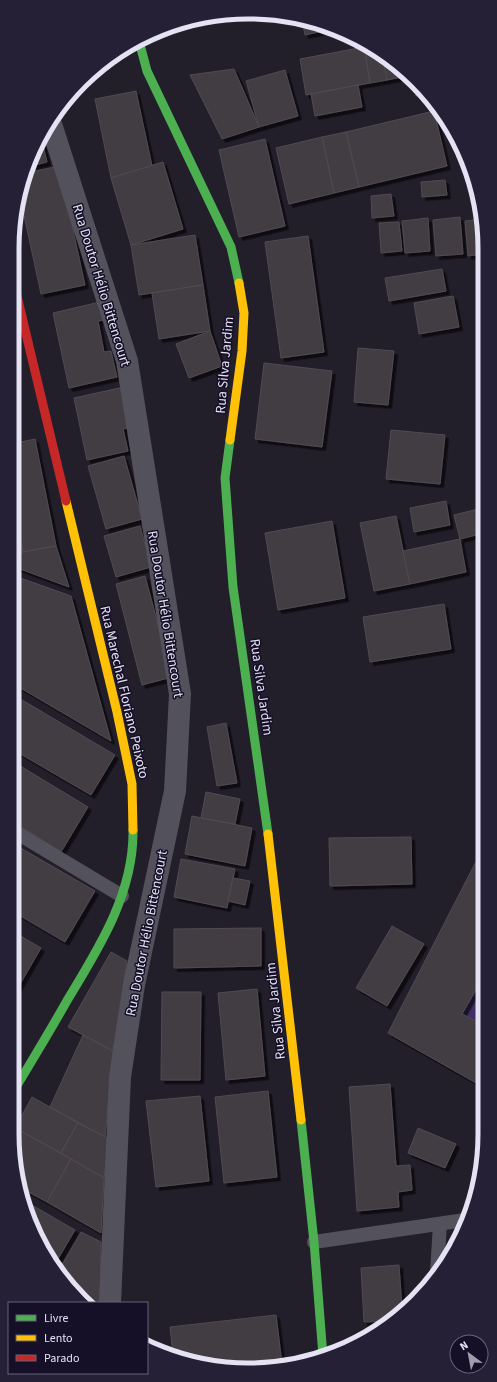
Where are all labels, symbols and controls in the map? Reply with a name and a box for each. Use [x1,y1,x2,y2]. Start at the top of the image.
street label: Rua Doutor Hélio Bittencourt [67,202,135,369]
street label: Rua Silva Jardim [211,316,239,414]
street label: Rua Doutor Hélio Bittencourt [142,529,188,699]
street label: Rua Marechal Floriano Peixoto [94,604,154,781]
street label: Rua Silva Jardim [244,638,278,737]
street label: Rua Doutor Hélio Bittencourt [121,848,173,1018]
street label: Rua Silva Jardim [261,961,291,1060]
legend [8,1302,148,1374]
text: Livre [44,1310,68,1327]
text: Lento [44,1330,73,1347]
north arrow [449,1334,489,1374]
text: N [457,1338,471,1354]
text: Parado [44,1350,79,1367]

